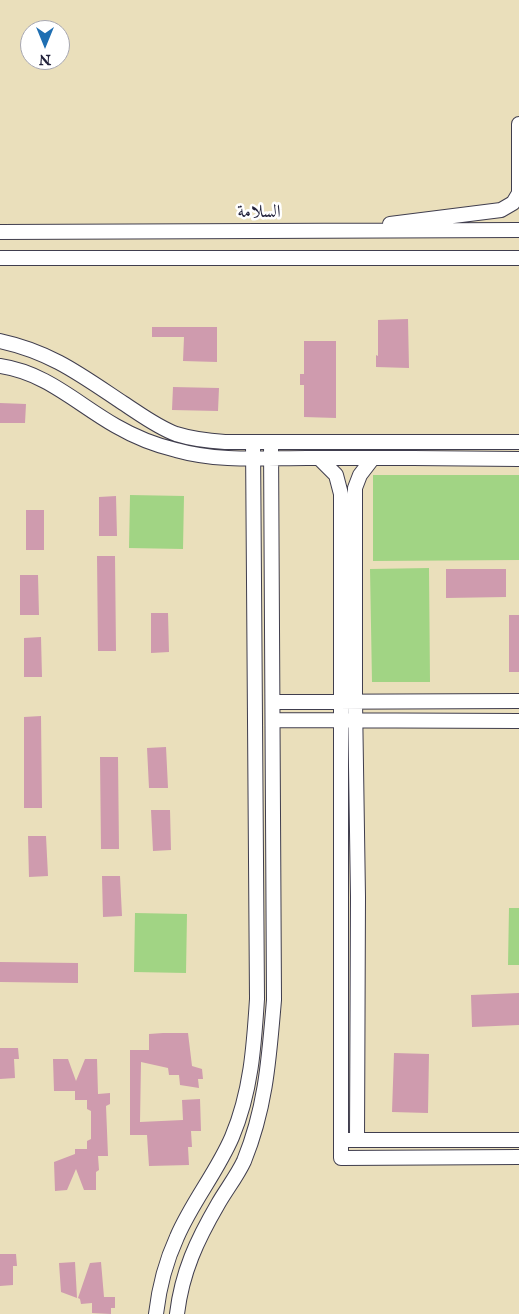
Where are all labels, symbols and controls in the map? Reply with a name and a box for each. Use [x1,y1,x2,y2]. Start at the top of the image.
north arrow [20,20,70,70]
text: N [39,50,51,68]
street label: السلامة [237,202,281,224]

